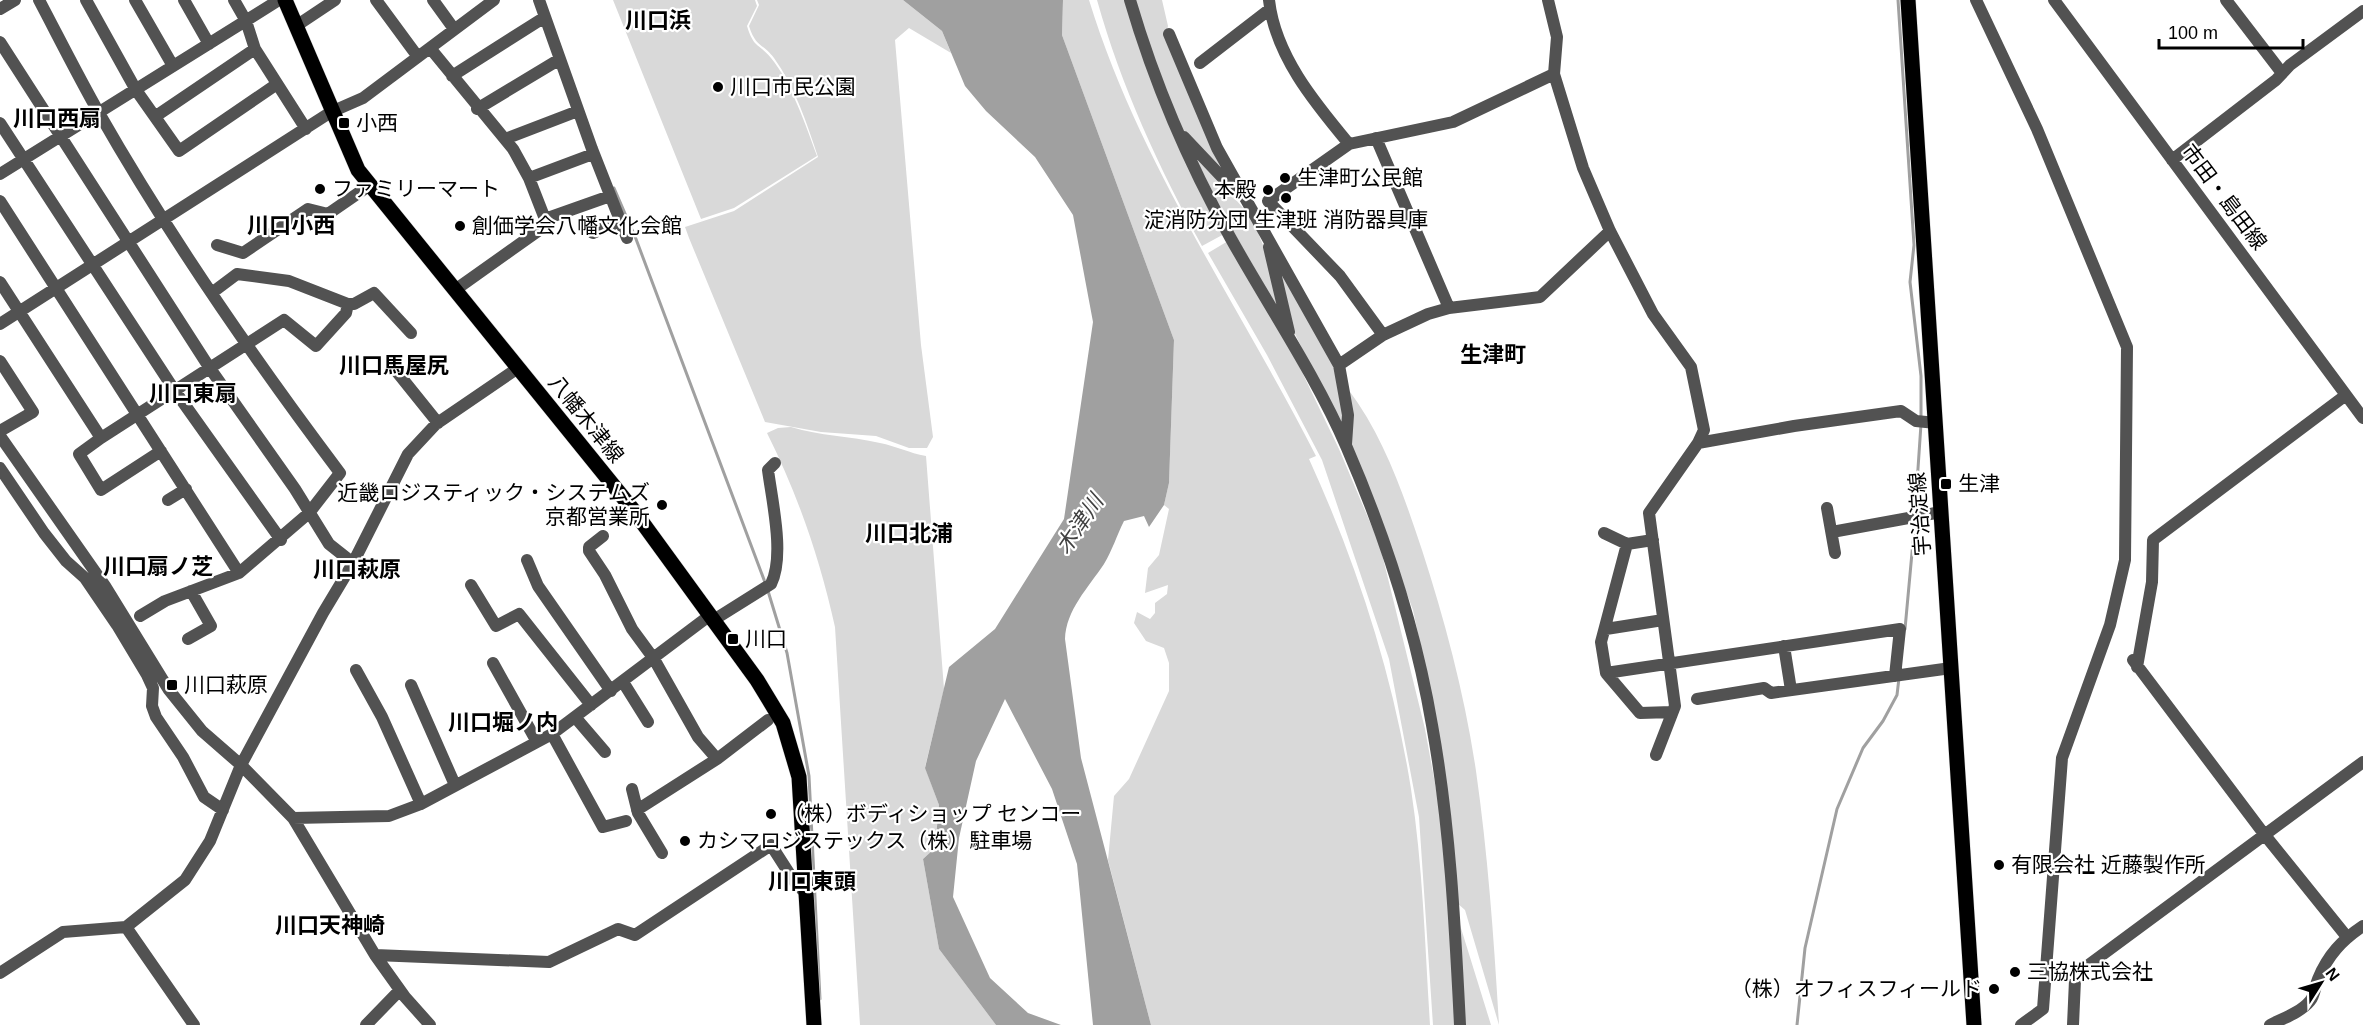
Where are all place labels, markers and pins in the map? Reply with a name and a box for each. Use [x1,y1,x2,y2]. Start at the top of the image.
place label: 川口市民公園 [730,75,856,98]
marker: 川口市民公園 [711,80,725,94]
place label: 小西 [356,111,398,134]
marker: 小西 [337,116,351,130]
place label: 生津町公民館 [1297,166,1423,189]
marker: 生津町公民館 [1278,171,1292,185]
place label: ファミリーマート [332,177,500,200]
place label: 本殿 [1214,178,1256,201]
marker: ファミリーマート [313,182,327,196]
marker: 本殿 [1261,183,1275,197]
marker: 淀消防分団 生津班 消防器具庫 [1279,191,1293,205]
place label: 淀消防分団 生津班 消防器具庫 [1144,208,1428,231]
place label: 創価学会八幡文化会館 [472,214,682,237]
marker: 創価学会八幡文化会館 [453,219,467,233]
place label: 生津 [1958,472,2000,495]
marker: 生津 [1939,477,1953,491]
place label: 近畿ロジスティック・システムズ 京都営業所 [337,481,650,528]
marker: 近畿ロジスティック・システムズ 京都営業所 [655,498,669,512]
place label: 川口 [745,627,787,650]
marker: 川口 [726,632,740,646]
place label: 川口萩原 [184,673,268,696]
marker: 川口萩原 [165,678,179,692]
place label: （株）ボディショップ センコー [783,802,1081,825]
marker: （株）ボディショップ センコー [764,807,778,821]
place label: カシマロジステックス（株）駐車場 [697,829,1032,852]
marker: カシマロジステックス（株）駐車場 [678,834,692,848]
place label: 有限会社 近藤製作所 [2011,853,2206,876]
marker: 有限会社 近藤製作所 [1992,858,2006,872]
place label: 三協株式会社 [2027,960,2153,983]
marker: 三協株式会社 [2008,965,2022,979]
place label: （株）オフィスフィールド [1731,977,1982,1000]
marker: （株）オフィスフィールド [1987,982,2001,996]

